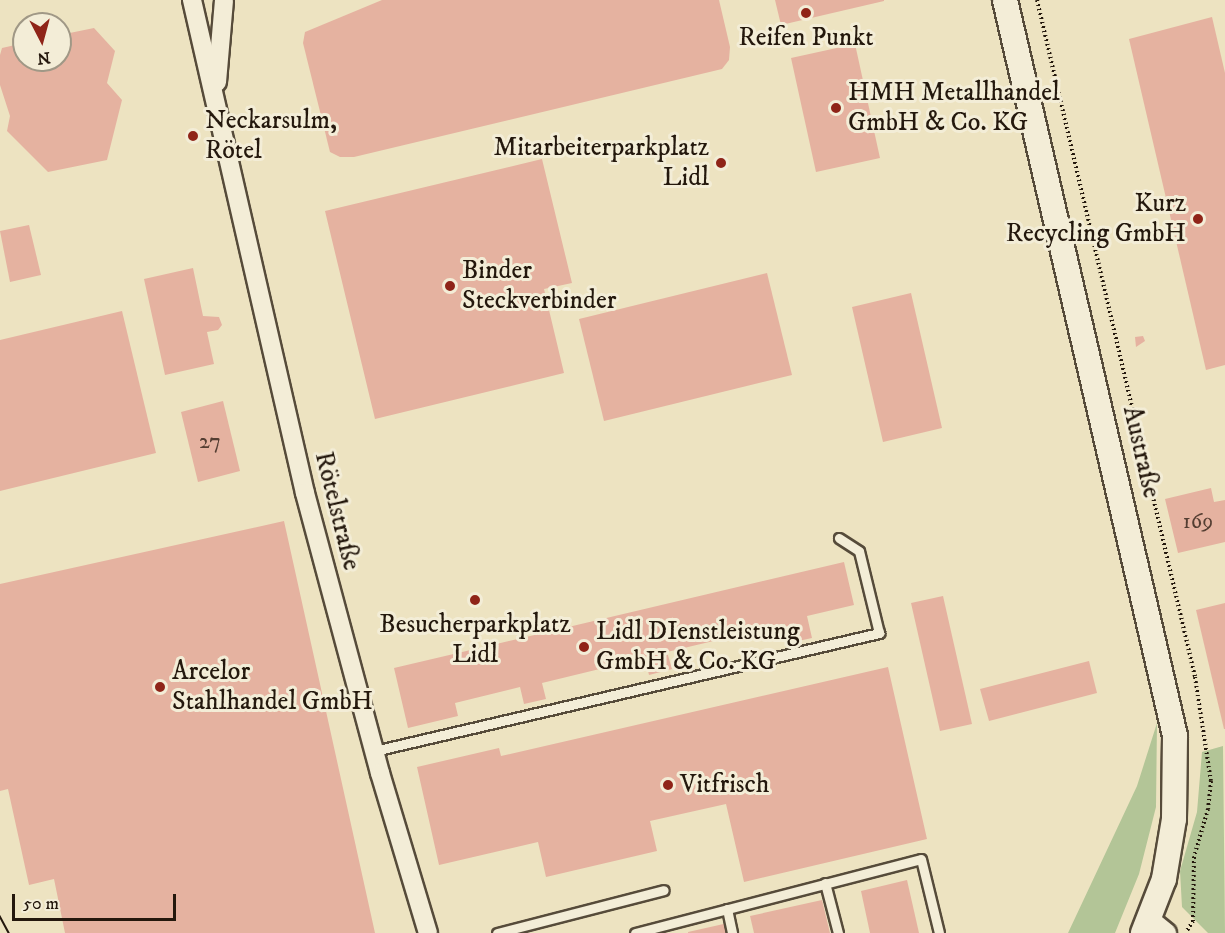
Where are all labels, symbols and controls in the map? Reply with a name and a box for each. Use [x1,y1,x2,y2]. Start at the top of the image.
marker: Reifen Punkt [799,6,813,20]
north arrow [12,12,72,72]
place label: Reifen Punkt [738,22,874,54]
text: N [36,47,51,69]
place label: HMH Metallhandel GmbH & Co. KG [848,77,1060,138]
marker: HMH Metallhandel GmbH & Co. KG [829,101,843,115]
place label: Neckarsulm, Rötel [205,105,337,166]
marker: Neckarsulm, Rötel [186,129,200,143]
place label: Mitarbeiterparkplatz Lidl [493,132,709,194]
marker: Mitarbeiterparkplatz Lidl [714,156,728,170]
place label: Kurz Recycling GmbH [1006,188,1186,249]
marker: Kurz Recycling GmbH [1191,212,1205,226]
place label: Binder Steckverbinder [462,255,616,316]
marker: Binder Steckverbinder [443,279,457,293]
street label: Austraße [1115,403,1167,501]
house number: 27 [199,429,221,455]
street label: Rötelstraße [307,449,367,573]
house number: 169 [1183,509,1213,535]
marker: Besucherparkplatz Lidl [468,593,482,607]
place label: Besucherparkplatz Lidl [379,609,571,670]
place label: Lidl DIenstleistung GmbH & Co. KG [596,616,800,678]
marker: Lidl DIenstleistung GmbH & Co. KG [577,640,591,654]
place label: Arcelor Stahlhandel GmbH [172,656,373,718]
marker: Arcelor Stahlhandel GmbH [153,680,167,694]
place label: Vitfrisch [680,769,769,801]
marker: Vitfrisch [661,778,675,792]
scale bar [15,882,178,920]
text: 50 m [23,893,59,915]

